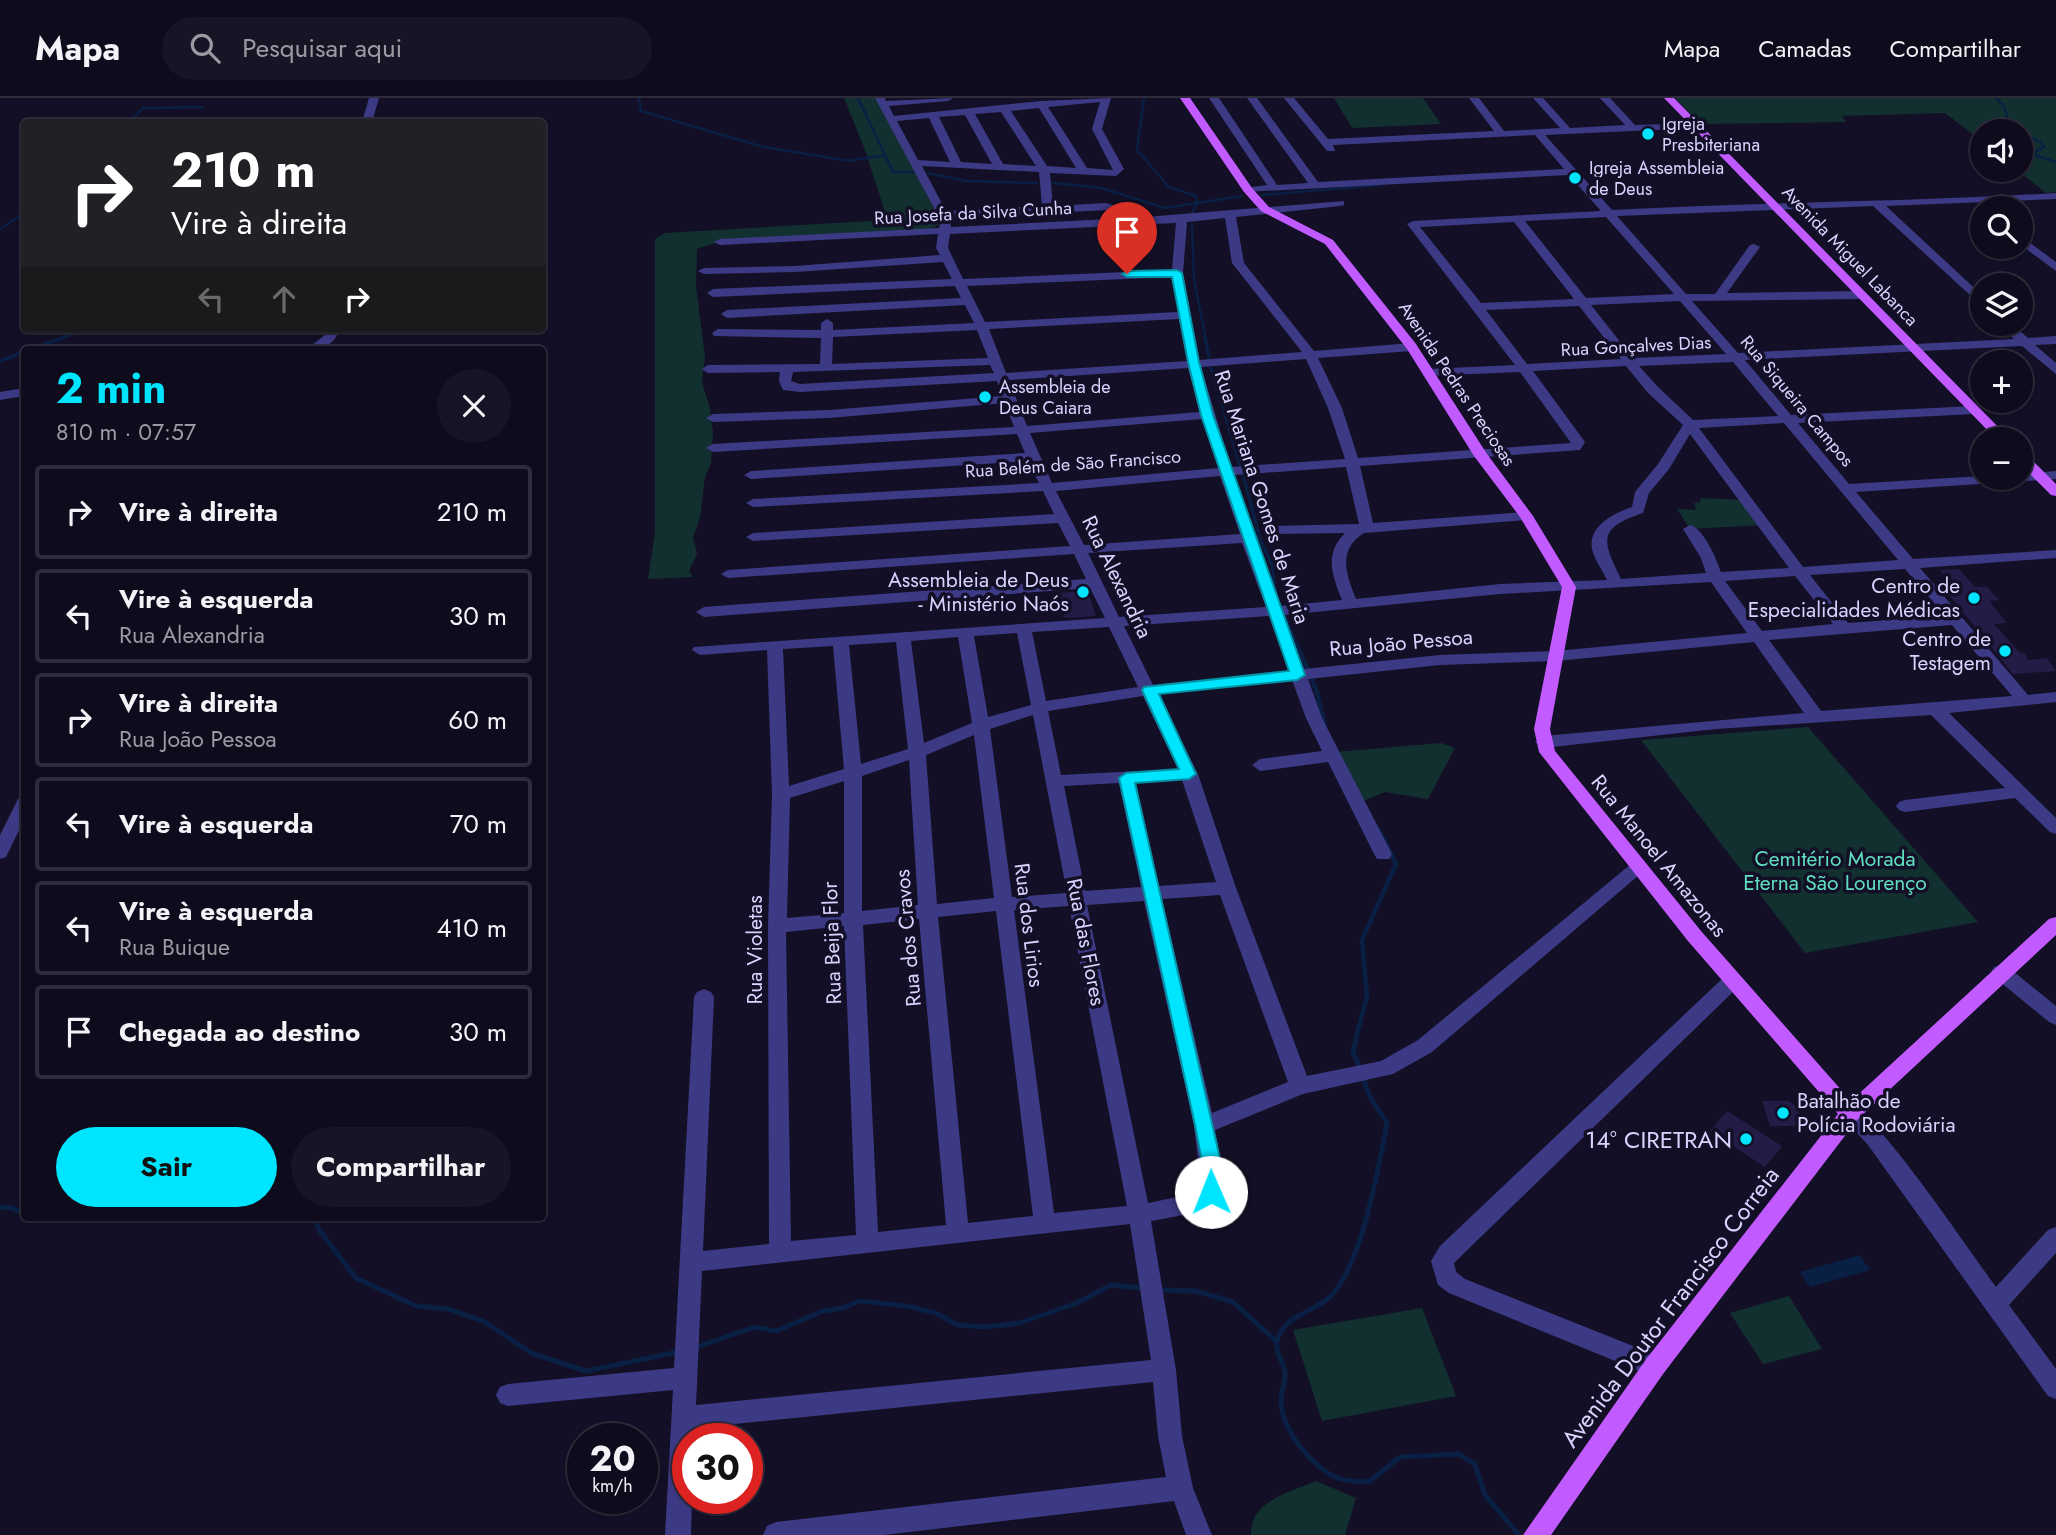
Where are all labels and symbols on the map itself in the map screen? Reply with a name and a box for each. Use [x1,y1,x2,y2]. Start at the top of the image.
place label: Igreja Presbiteriana [1662,111,1760,158]
marker: Igreja Presbiteriana [1640,126,1656,142]
place label: Igreja Assembleia de Deus [1589,155,1724,202]
marker: Igreja Assembleia de Deus [1567,170,1583,186]
street label: Avenida Miguel Labanca [1776,180,1924,332]
street label: Rua Josefa da Silva Cunha [874,195,1072,231]
pin [1097,202,1157,274]
street label: Avenida Pedras Preciosas [1392,296,1522,472]
street label: Rua Gonçalves Dias [1560,329,1712,363]
street label: Rua Siqueira Campos [1734,330,1860,472]
street label: Rua Mariana Gomes de Maria [1207,366,1317,628]
place label: Assembleia de Deus Caiara [999,374,1111,421]
marker: Assembleia de Deus Caiara [977,389,993,405]
street label: Rua Belém de São Francisco [964,443,1182,485]
street label: Rua Alexandria [1074,511,1160,643]
place label: Assembleia de Deus - Ministério Naós [888,565,1069,619]
place label: Centro de Especialidades Médicas [1748,571,1960,625]
marker: Assembleia de Deus - Ministério Naós [1075,584,1091,600]
marker: Centro de Especialidades Médicas [1966,590,1982,606]
street label: Rua João Pessoa [1328,622,1474,664]
place label: Centro de Testagem [1902,624,1991,678]
marker: Centro de Testagem [1997,643,2013,659]
street label: Rua Manoel Amazonas [1584,768,1734,944]
park label: Cemitério Morada Eterna São Lourenço [1743,844,1927,898]
street label: Rua dos Lirios [1007,861,1051,989]
street label: Rua dos Cravos [887,868,929,1008]
street label: Rua das Flores [1059,876,1113,1008]
street label: Rua Beija Flor [815,880,849,1005]
street label: Rua Violetas [740,895,770,1005]
place label: Batalhão de Polícia Rodoviária [1797,1086,1956,1140]
marker: Batalhão de Polícia Rodoviária [1775,1105,1791,1121]
place label: 14º CIRETRAN [1585,1122,1732,1157]
marker: 14º CIRETRAN [1738,1131,1754,1147]
position arrow [1174,1155,1248,1229]
street label: Avenida Doutor Francisco Correia [1553,1159,1787,1455]
speed limit sign: 30 [672,1423,763,1514]

